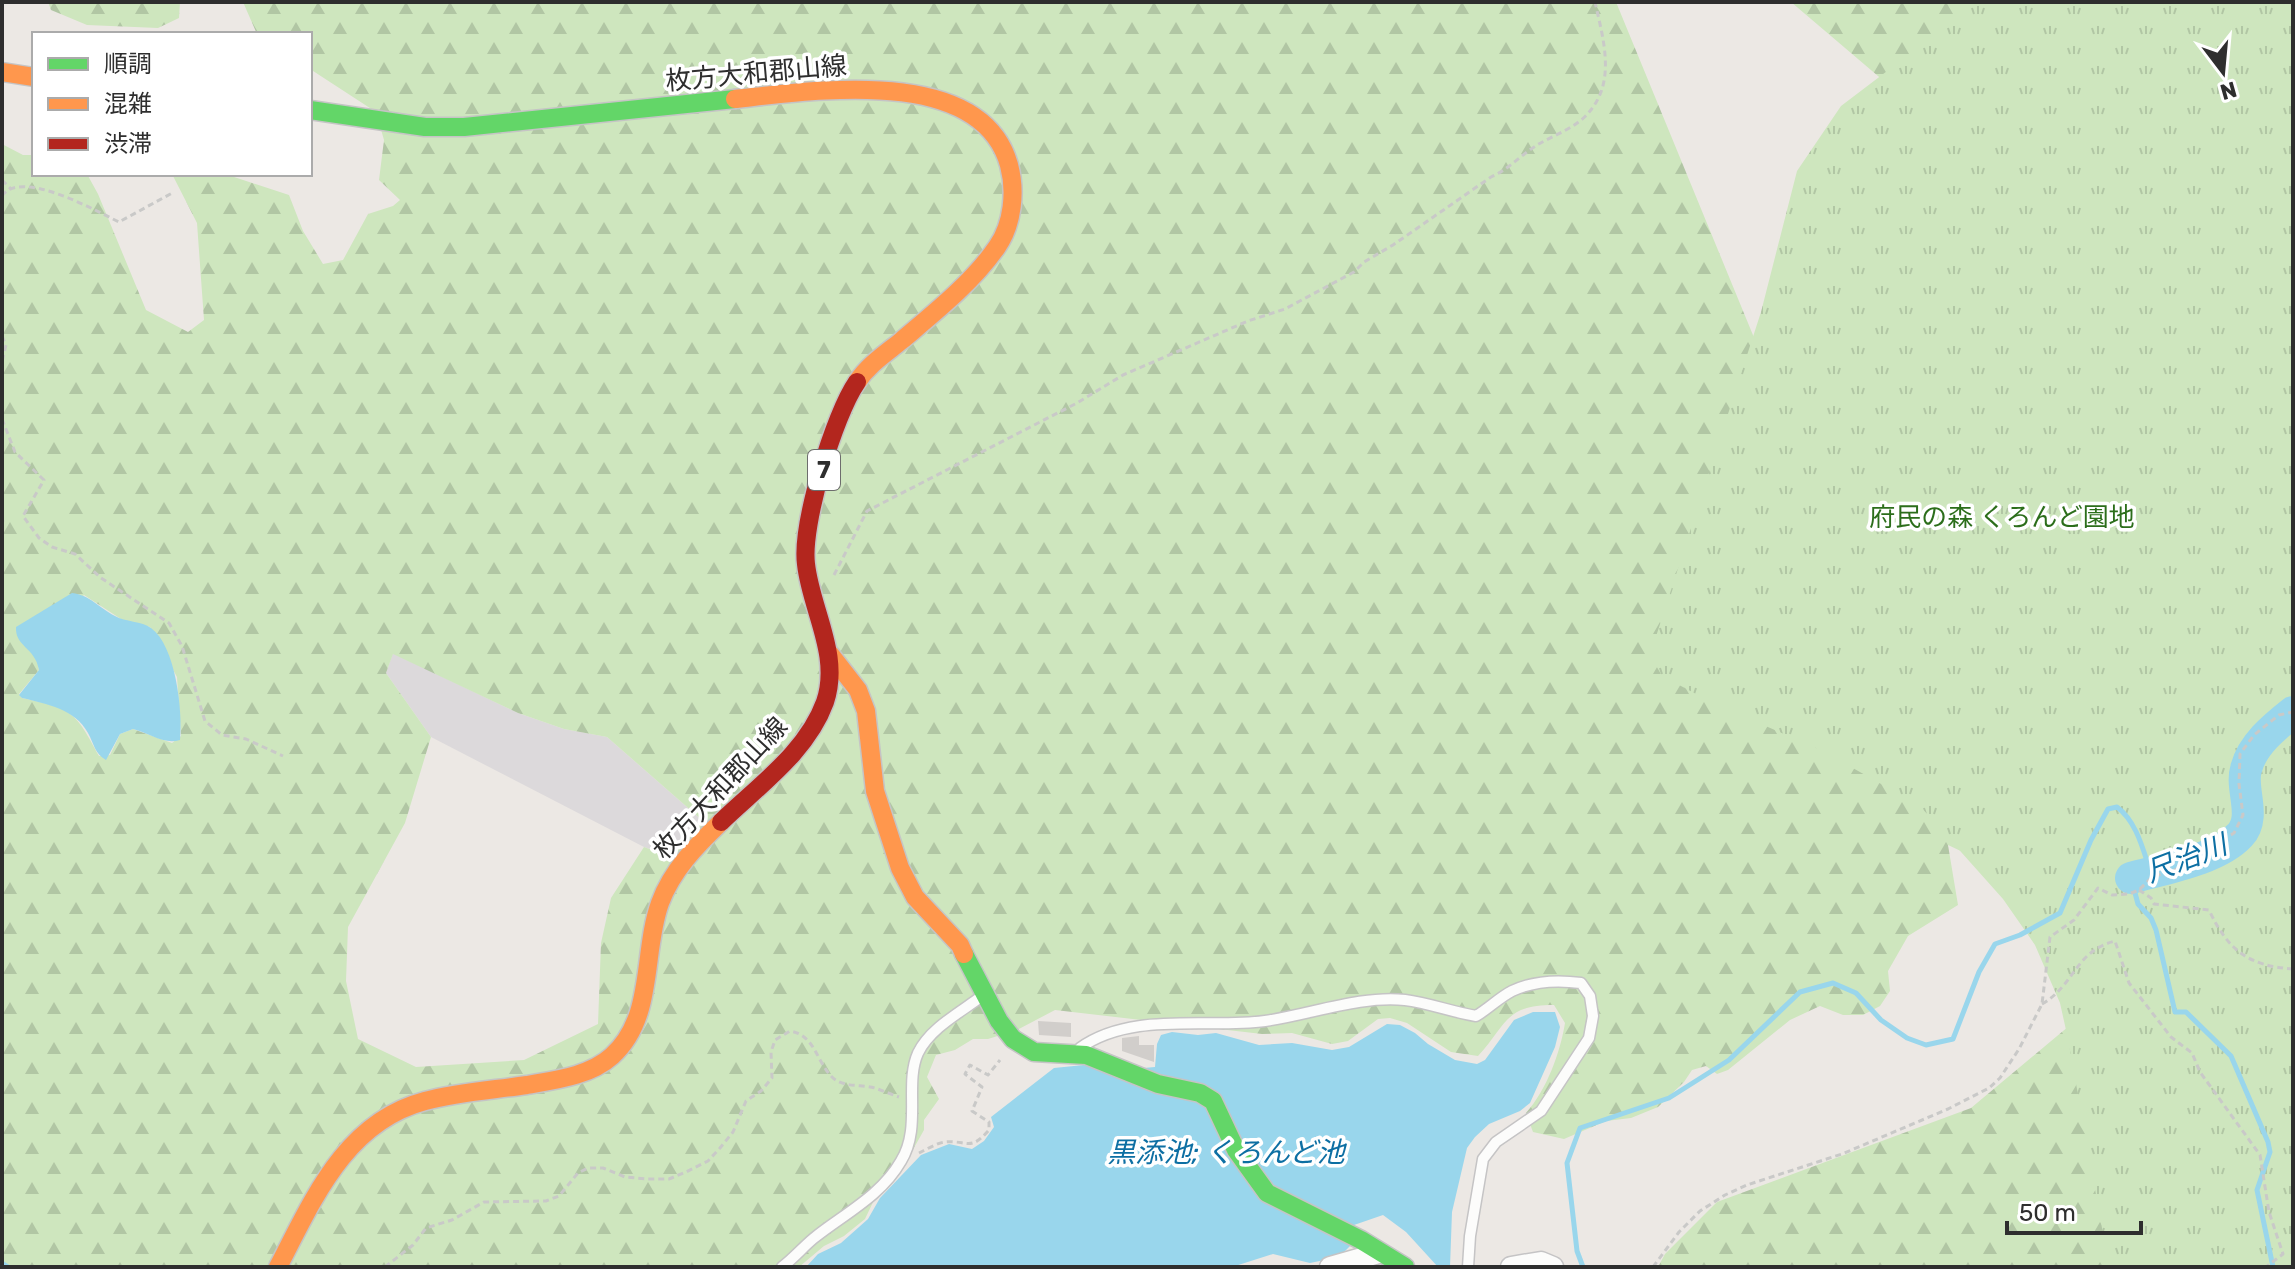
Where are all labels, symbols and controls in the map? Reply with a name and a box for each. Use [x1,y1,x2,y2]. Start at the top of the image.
legend [32,32,312,176]
north arrow [2183,32,2263,112]
text: 順調 [104,50,152,78]
street label: 枚方大和郡山線 [664,50,848,97]
text: N [2217,76,2240,106]
text: 混雑 [104,90,152,118]
text: 渋滞 [104,130,152,158]
road number: 7 [808,450,840,490]
park label: 府民の森 くろんど園地 [1869,502,2135,533]
street label: 枚方大和郡山線 [647,711,794,865]
water label: 尺治川 [2141,827,2234,889]
water label: 黒添池; くろんど池 [1107,1136,1348,1169]
scale bar [2007,1185,2141,1235]
text: 50 m [2019,1199,2076,1227]

